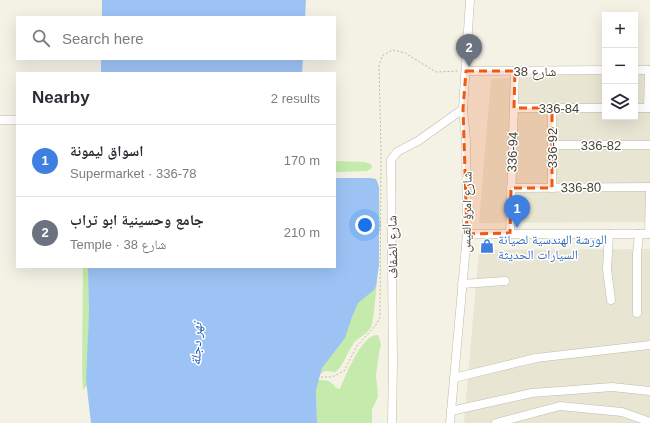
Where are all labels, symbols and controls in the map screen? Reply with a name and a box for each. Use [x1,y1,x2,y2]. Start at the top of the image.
map controls [602,12,638,120]
button: + [602,12,638,48]
search box [16,16,336,60]
icon: search [30,27,52,49]
text: Search here [62,30,144,47]
pin: 2 [456,34,482,67]
button: − [602,48,638,84]
street label: شارع 38 [514,64,556,81]
button: layers [602,84,638,120]
text: Nearby [32,88,90,107]
text: 2 results [271,91,320,106]
street label: 336-84 [539,101,579,116]
street label: 336-92 [545,128,560,168]
street label: 336-94 [504,132,521,173]
street label: 336-82 [581,138,621,153]
text: اسواق ليمونة [70,142,144,159]
text: 1 [41,153,49,168]
text: 170 m [284,153,320,168]
text: Supermarket · 336-78 [70,166,196,181]
street label: شارع امرؤ القيس [458,171,477,253]
street label: 336-80 [561,180,601,195]
pin: 1 [504,195,530,228]
text: جامع وحسينية ابو تراب [70,211,204,228]
your location [355,215,375,235]
street label: شارع الضفاف [384,215,403,279]
text: 2 [41,225,49,240]
text: 210 m [284,225,320,240]
place label: الورشة الهندسية لصيانة السيارات الحديثة [498,232,607,263]
text: Temple · شارع 38 [70,237,166,252]
shop icon: الورشة الهندسية لصيانة السيارات الحديثة [479,238,495,254]
water label: نهر دجلة [187,320,205,366]

